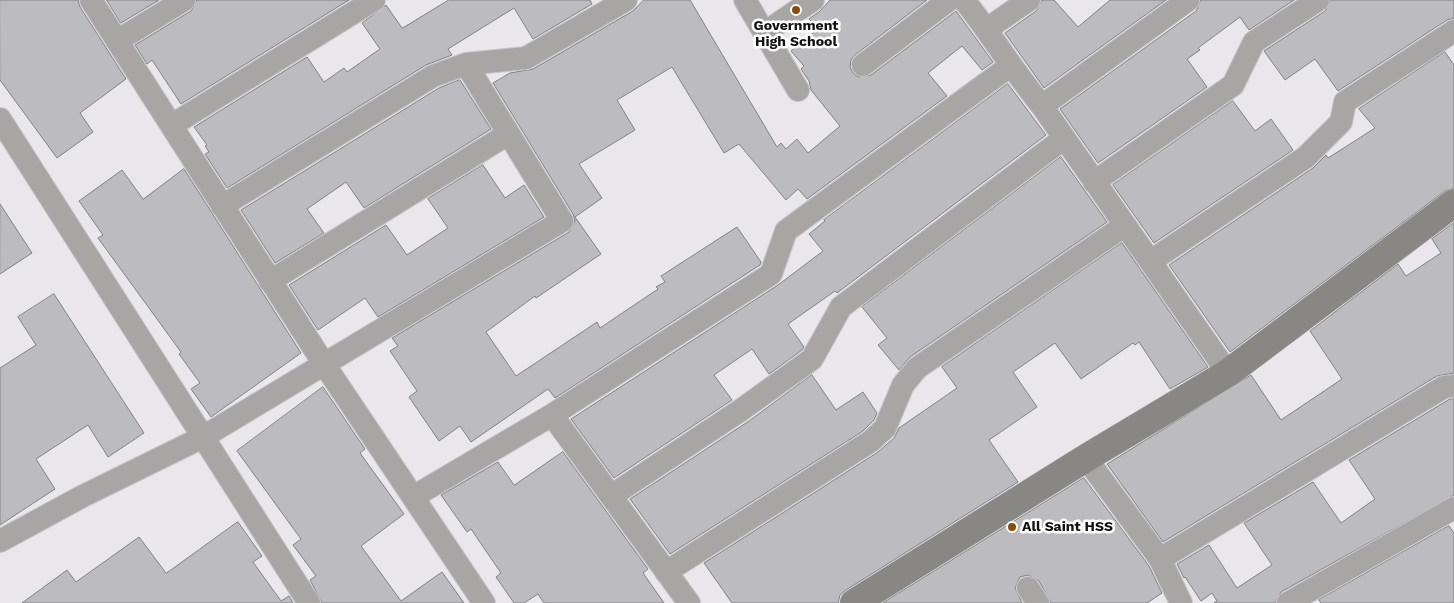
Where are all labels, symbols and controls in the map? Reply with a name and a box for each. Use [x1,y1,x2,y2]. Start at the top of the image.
marker: Government High School [790,4,802,16]
place label: Government High School [754,18,838,50]
place label: All Saint HSS [1022,519,1113,535]
marker: All Saint HSS [1006,521,1018,533]

